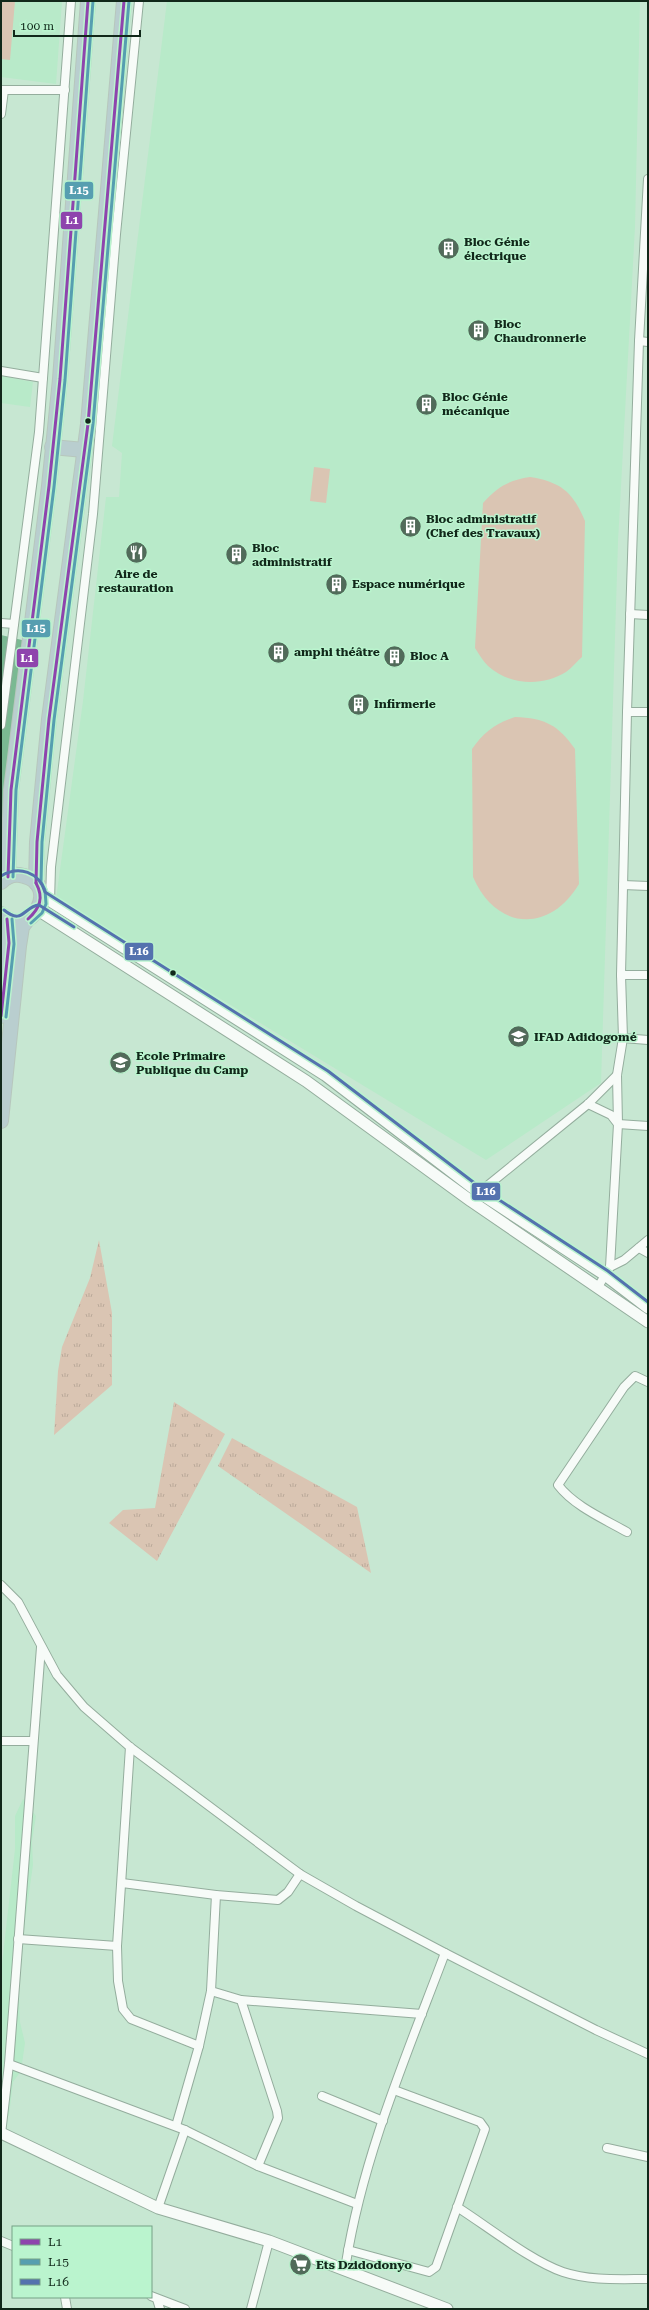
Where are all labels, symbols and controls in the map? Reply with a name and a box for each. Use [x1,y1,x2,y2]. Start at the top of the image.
scale bar [14,12,140,38]
text: 100 m [20,19,54,33]
line badge: L15 [64,181,94,200]
text: L15 [69,184,89,197]
line badge: L1 [60,211,83,230]
text: L1 [65,214,79,227]
place label: Bloc Génie électrique [464,235,530,263]
building icon: Bloc Génie électrique [435,236,461,262]
place label: Bloc Chaudronnerie [494,317,586,345]
building icon: Bloc Chaudronnerie [465,318,491,344]
place label: Bloc Génie mécanique [442,390,510,418]
building icon: Bloc Génie mécanique [414,391,440,417]
unlabelled marker [83,416,93,426]
place label: Bloc administratif (Chef des Travaux) [426,512,540,540]
building icon: Bloc administratif (Chef des Travaux) [398,513,424,539]
restaurant icon: Aire de restauration [123,540,149,566]
place label: Bloc administratif [252,541,333,569]
building icon: Bloc administratif [224,542,250,568]
place label: Aire de restauration [98,567,174,595]
building icon: Espace numérique [324,571,350,597]
place label: Espace numérique [352,577,465,591]
line badge: L15 [21,619,51,638]
text: L15 [26,622,46,635]
building icon: amphi théâtre [265,639,291,665]
building icon: Bloc A [382,643,408,669]
place label: amphi théâtre [294,645,380,659]
line badge: L1 [16,648,39,668]
place label: Bloc A [410,649,449,663]
text: L1 [20,652,34,665]
building icon: Infirmerie [346,691,372,717]
place label: Infirmerie [374,697,436,711]
line badge: L16 [124,942,154,961]
text: L16 [129,945,149,958]
unlabelled marker [168,968,178,978]
school or university icon: IFAD Adidogomé [505,1024,531,1050]
place label: IFAD Adidogomé [534,1030,637,1044]
place label: Ecole Primaire Publique du Camp [136,1049,248,1077]
school or university icon: Ecole Primaire Publique du Camp [108,1050,134,1076]
line badge: L16 [471,1182,501,1201]
text: L16 [476,1185,496,1198]
legend [12,2226,152,2298]
text: L1 [48,2235,62,2249]
supermarket icon: Ets Dzidodonyo [287,2252,313,2278]
text: L15 [48,2255,69,2269]
place label: Ets Dzidodonyo [316,2258,412,2272]
text: L16 [48,2275,69,2289]

